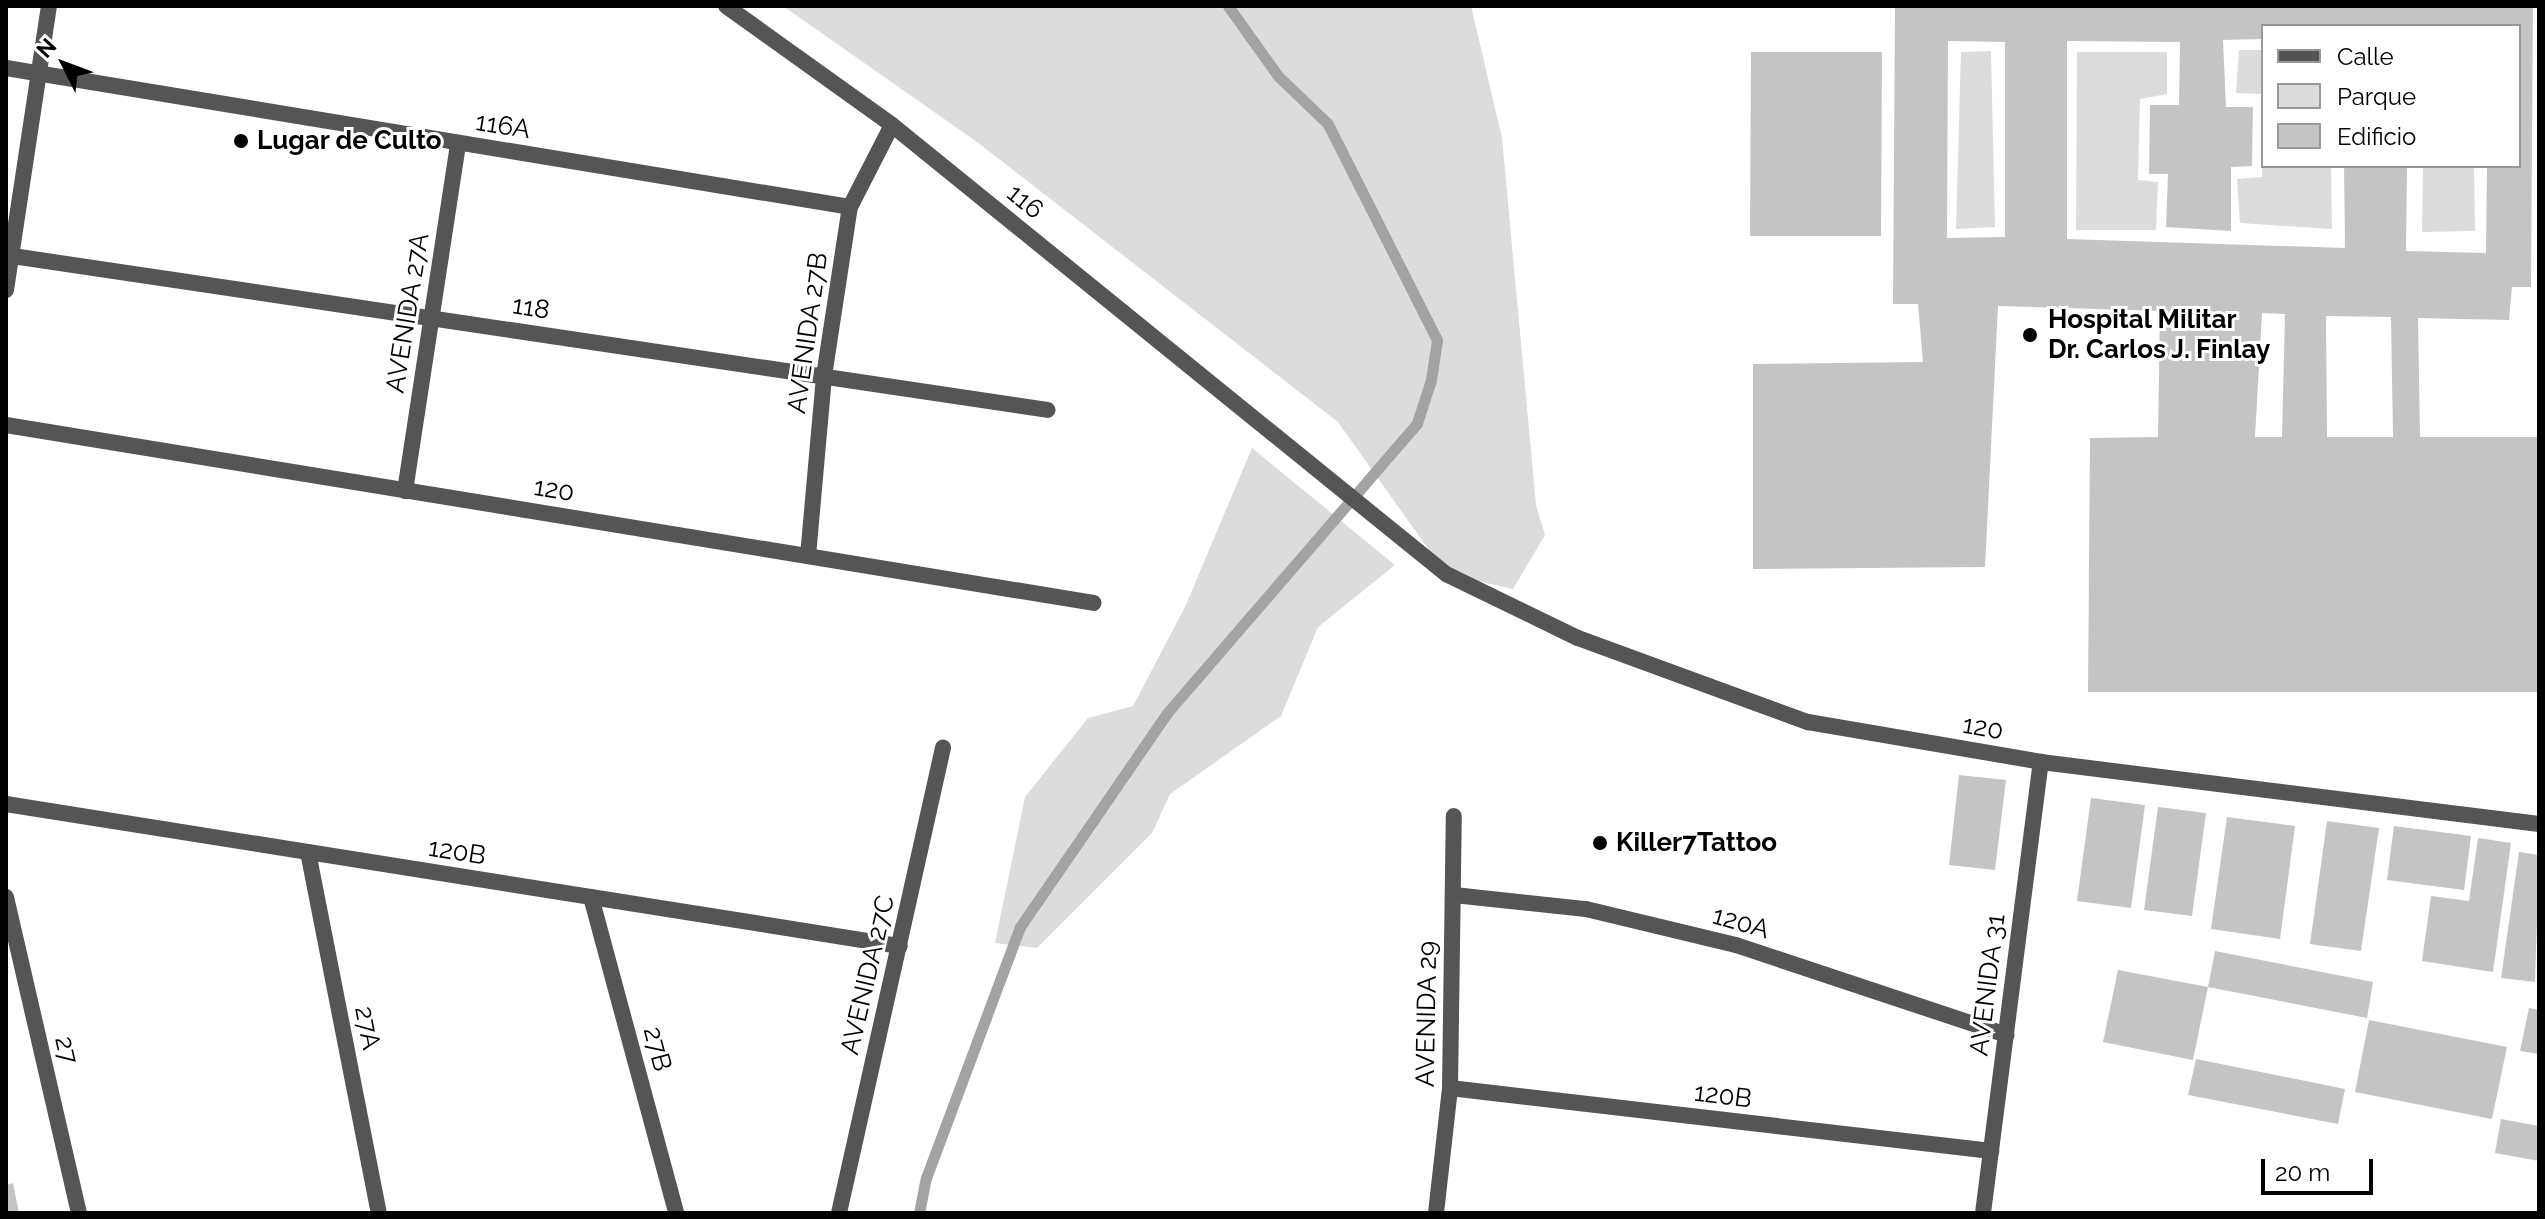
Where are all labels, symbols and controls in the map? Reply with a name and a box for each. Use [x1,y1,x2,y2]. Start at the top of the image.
north arrow [24,24,104,104]
legend [2261,24,2521,168]
text: N [31,33,61,63]
text: Calle [2337,42,2394,71]
text: Parque [2337,82,2416,111]
street label: 116A [473,106,533,146]
text: Edificio [2337,122,2416,151]
place label: Lugar de Culto [257,125,442,157]
marker: Lugar de Culto [232,132,250,150]
street label: 116 [1000,178,1050,226]
street label: AVENIDA 27A [380,231,436,395]
street label: AVENIDA 27B [781,250,835,416]
street label: 118 [510,290,552,326]
place label: Hospital Militar Dr. Carlos J. Finlay [2048,304,2271,366]
marker: Hospital Militar Dr. Carlos J. Finlay [2019,324,2041,346]
street label: 120 [532,471,576,509]
street label: 120 [1960,709,2006,747]
place label: Killer7Tattoo [1616,827,1777,859]
street label: 120B [426,832,488,872]
marker: Killer7Tattoo [1591,834,1609,852]
street label: AVENIDA 27C [834,892,902,1058]
street label: 120A [1709,900,1773,946]
street label: AVENIDA 31 [1964,912,2012,1058]
street label: AVENIDA 29 [1410,940,1444,1088]
street label: 27A [348,1003,386,1053]
street label: 27B [636,1023,678,1075]
street label: 27 [48,1033,84,1067]
street label: 120B [1692,1077,1754,1115]
scale bar [2265,1143,2377,1193]
text: 20 m [2275,1158,2330,1187]

